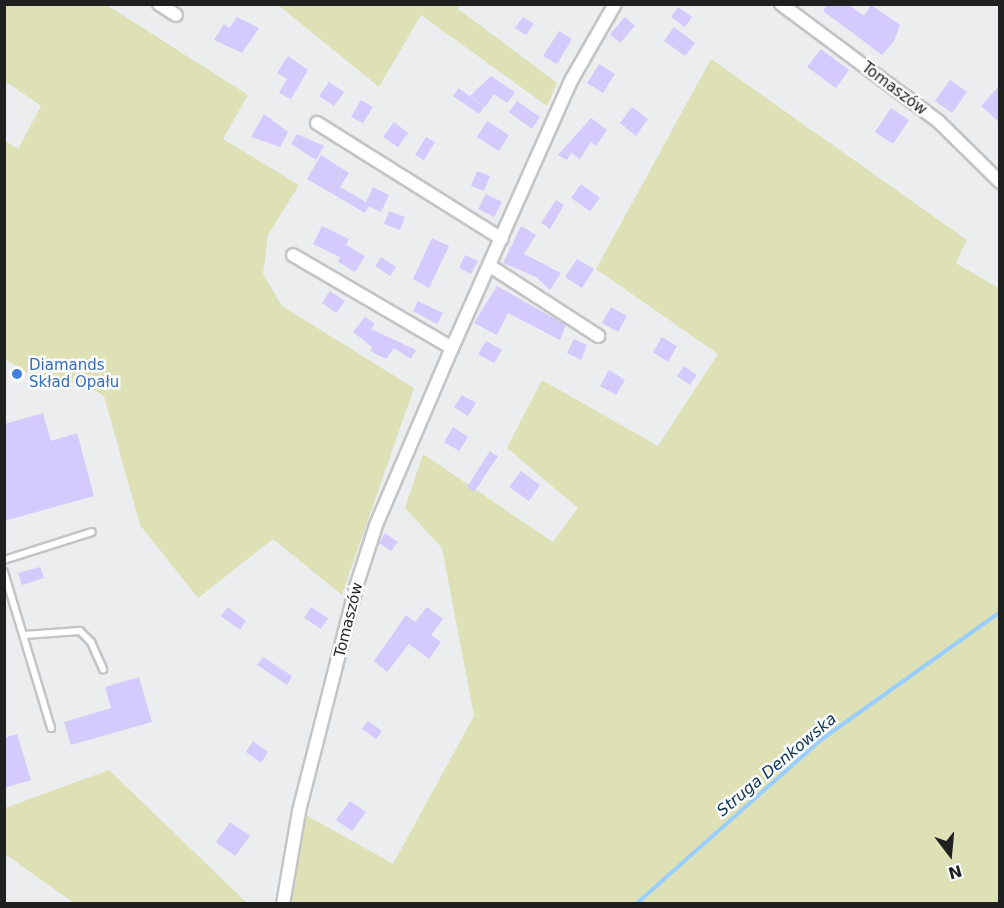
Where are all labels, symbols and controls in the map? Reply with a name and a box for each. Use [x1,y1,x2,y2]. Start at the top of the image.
street label: Tomaszów [858,59,930,119]
place label: Diamands Skład Opału [29,356,119,391]
marker: Diamands Skład Opału [10,367,24,381]
street label: Tomaszów [331,581,367,659]
water label: Struga Denkowska [713,709,841,821]
north arrow [920,824,980,884]
text: N [946,861,964,883]

